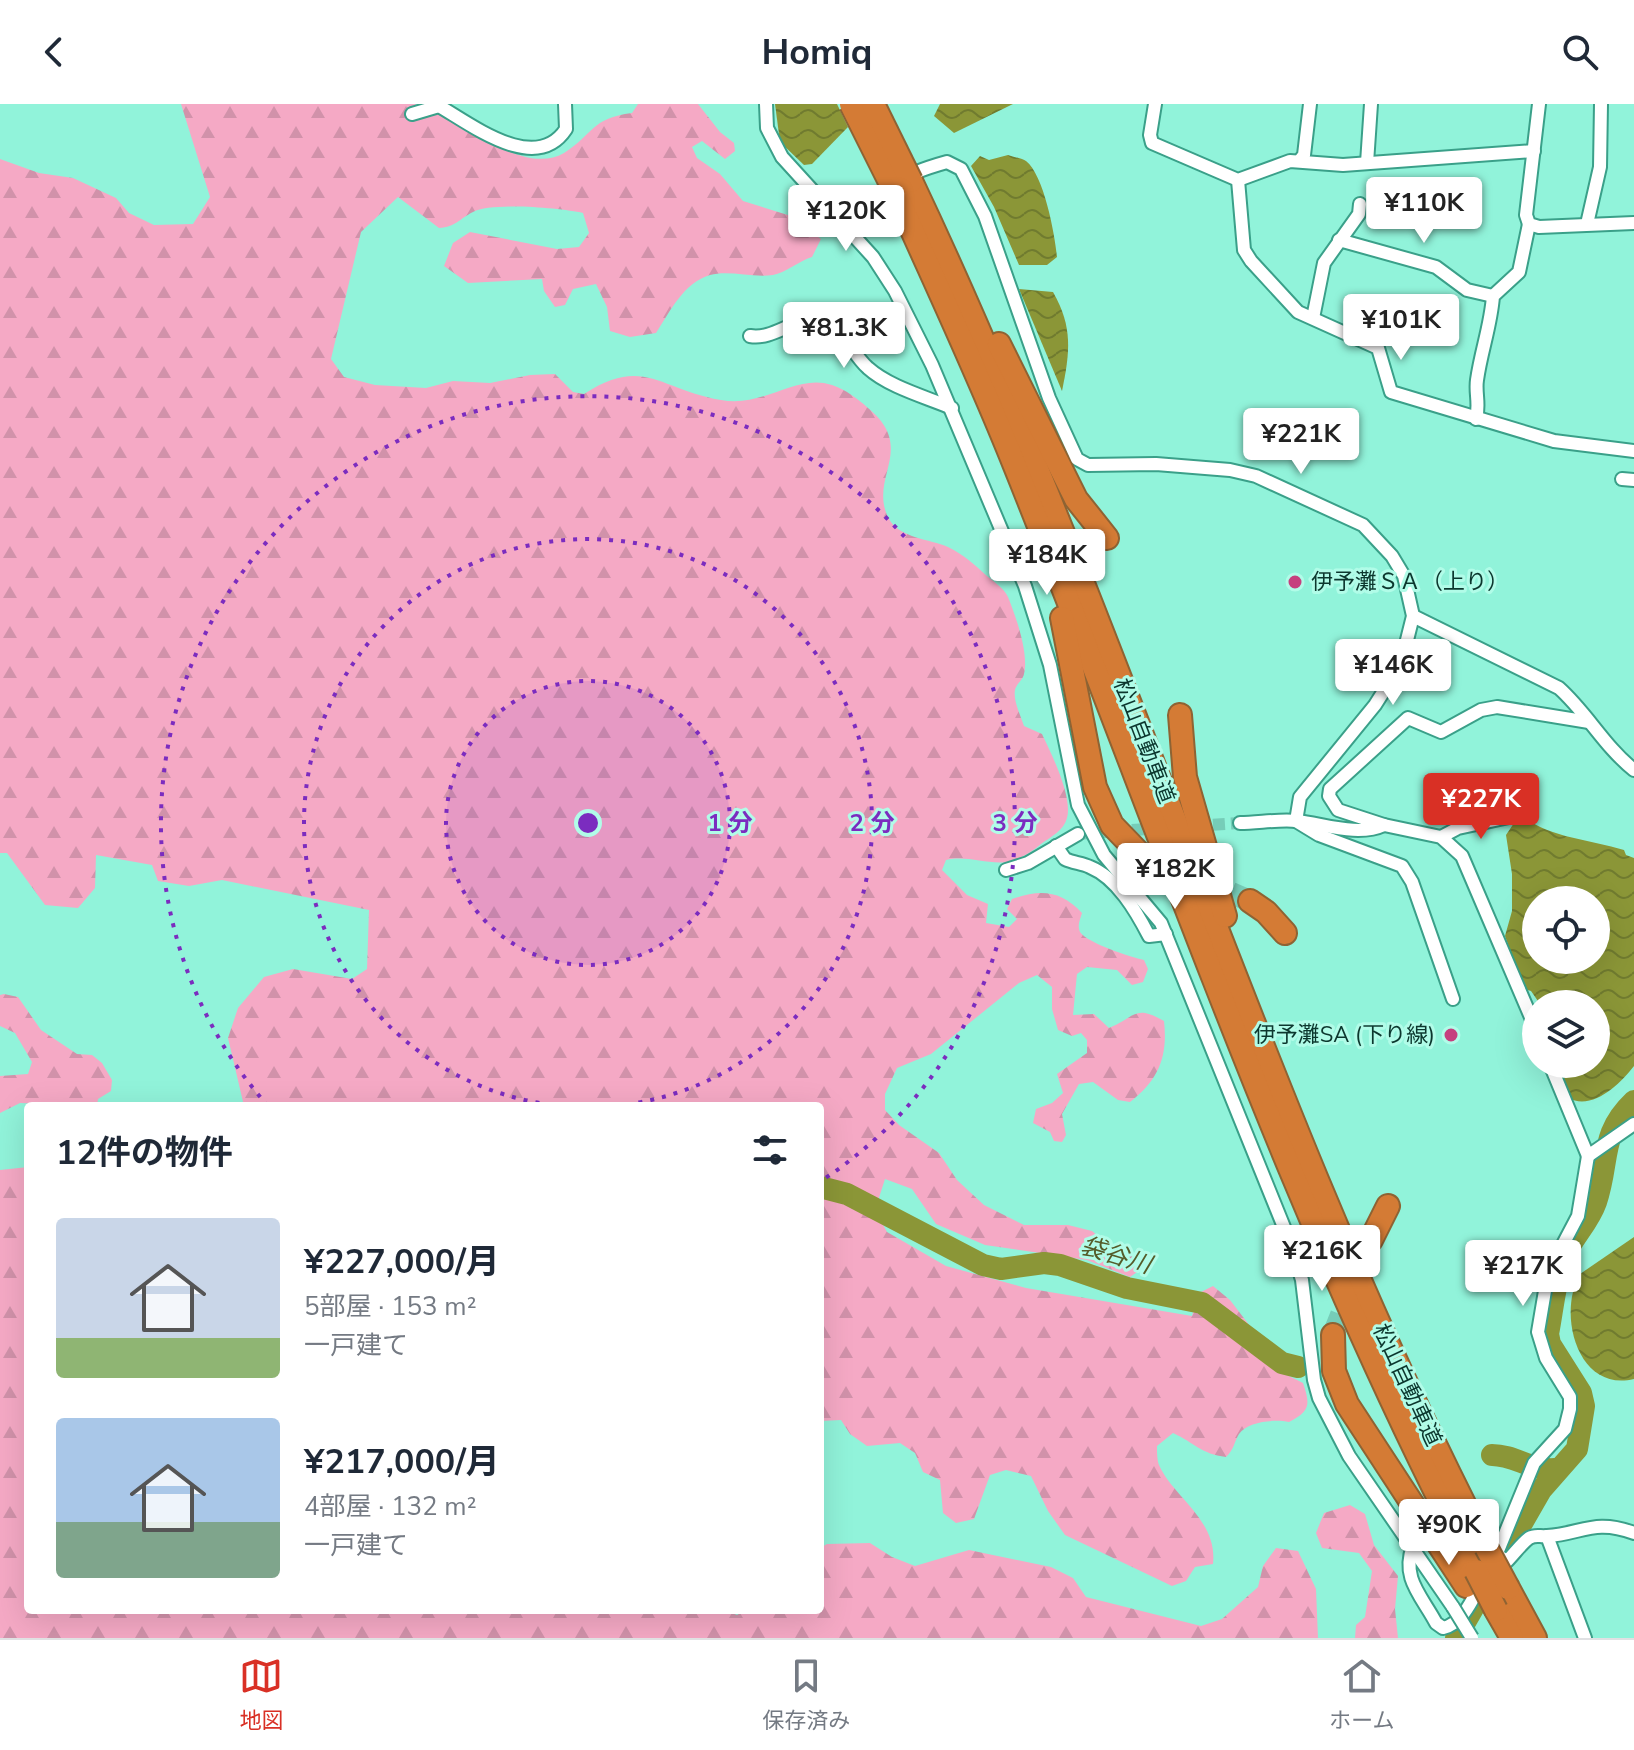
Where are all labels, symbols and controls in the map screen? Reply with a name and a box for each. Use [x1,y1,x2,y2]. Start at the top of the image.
text: Homiq [762,28,872,77]
icon: back [32,30,76,74]
icon: search [1558,30,1602,74]
pin: ¥110K [1368,177,1480,245]
pin: ¥120K [790,185,902,253]
text: ¥110K [1384,185,1464,220]
text: ¥120K [806,193,886,228]
pin: ¥101K [1345,294,1457,362]
pin: ¥81.3K [779,302,909,370]
text: ¥101K [1361,302,1441,337]
text: ¥81.3K [801,310,887,345]
pin: ¥221K [1245,408,1357,476]
text: ¥221K [1261,416,1341,451]
pin: ¥184K [991,529,1103,597]
text: ¥184K [1007,537,1087,572]
place label: 伊予灘ＳＡ（上り） [1311,567,1509,597]
marker: 伊予灘ＳＡ（上り） [1286,573,1304,591]
pin: ¥146K [1337,639,1449,707]
text: ¥146K [1353,647,1433,682]
street label: 松山自動車道 [1106,674,1182,808]
pin: ¥227K [1425,773,1537,841]
text: ¥227K [1441,781,1521,816]
text: 1 分 [708,807,752,839]
text: 2 分 [850,807,894,839]
text: 3 分 [993,807,1037,839]
centre of rings [574,809,602,837]
pin: ¥182K [1119,843,1231,911]
text: ¥182K [1135,851,1215,886]
map controls [1522,886,1610,1078]
button: locate [1522,886,1610,974]
button: layers [1522,990,1610,1078]
place label: 伊予灘SA (下り線) [1254,1020,1435,1050]
marker: 伊予灘SA (下り線) [1442,1026,1460,1044]
icon: filters [748,1128,792,1172]
text: 12件の物件 [56,1130,233,1176]
pin: ¥216K [1266,1225,1378,1293]
water label: 袋谷川 [1077,1229,1158,1282]
text: ¥216K [1282,1233,1362,1268]
text: ¥227,000/月 [304,1239,500,1285]
pin: ¥217K [1467,1240,1579,1308]
text: ¥217K [1483,1248,1563,1283]
icon: home [120,1250,216,1346]
text: 5部屋 · 153 m² [304,1289,477,1324]
street label: 松山自動車道 [1366,1319,1448,1451]
text: 一戸建て [304,1328,408,1363]
text: ¥217,000/月 [304,1439,500,1485]
icon: home [120,1450,216,1546]
text: 4部屋 · 132 m² [304,1489,477,1524]
pin: ¥90K [1402,1499,1496,1567]
text: ¥90K [1417,1507,1481,1542]
text: 一戸建て [304,1528,408,1563]
tab: 地図 [239,1654,283,1736]
tab: 保存済み [762,1654,850,1736]
tab: ホーム [1329,1654,1395,1736]

